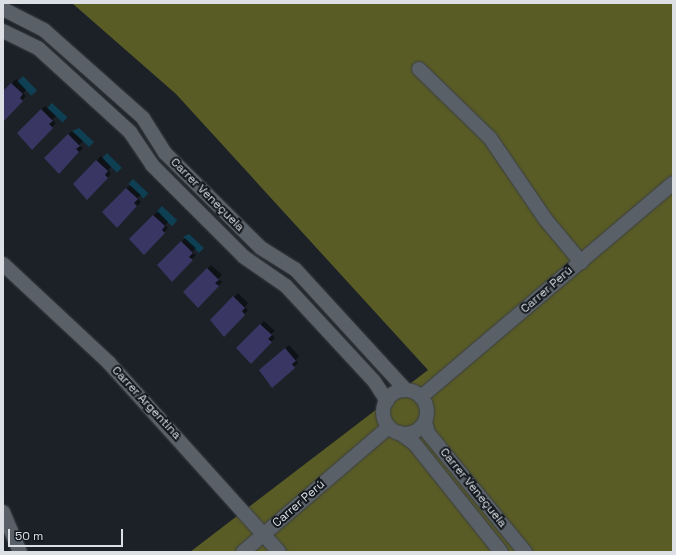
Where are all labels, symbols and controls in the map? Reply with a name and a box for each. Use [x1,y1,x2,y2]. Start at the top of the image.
street label: Carrer Veneçuela [167,155,247,235]
street label: Carrer Perú [518,264,576,316]
street label: Carrer Argentina [108,363,184,443]
street label: Carrer Veneçuela [437,445,509,531]
street label: Carrer Perú [270,478,328,530]
scale bar [10,521,125,547]
text: 50 m [15,528,43,544]

